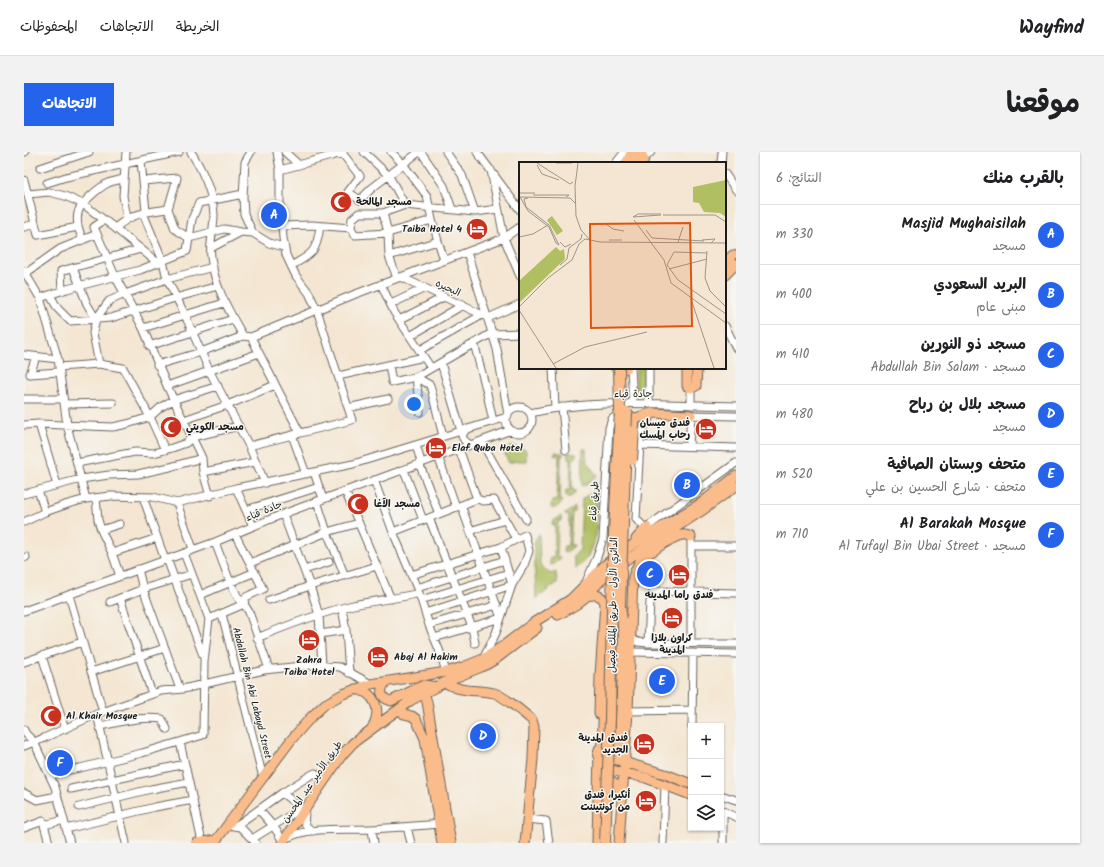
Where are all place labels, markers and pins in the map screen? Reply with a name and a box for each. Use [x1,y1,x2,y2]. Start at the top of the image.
mosque icon: مسجد المالحة [328,189,354,215]
place label: مسجد المالحة [356,194,412,210]
pin: A [261,200,287,230]
hotel icon: Taiba Hotel 4 [464,216,490,242]
place label: Taiba Hotel 4 [402,221,463,237]
mosque icon: مسجد الكويتي [158,414,184,440]
place label: فندق ميسان رحاب المسك [639,415,690,443]
hotel icon: فندق ميسان رحاب المسك [693,416,719,442]
place label: مسجد الكويتي [186,419,244,436]
hotel icon: Elaf Quba Hotel [423,435,449,461]
place label: Elaf Quba Hotel [452,440,523,456]
pin: B [674,470,700,500]
mosque icon: مسجد الآغا [345,491,371,517]
place label: مسجد الآغا [374,496,420,512]
pin: C [637,559,663,589]
hotel icon: فندق راما المدينه [666,562,692,588]
place label: فندق راما المدينه [645,587,714,603]
hotel icon: كراون بلازا المدينة [659,605,685,631]
hotel icon: Zahra Taiba Hotel [296,627,322,653]
place label: كراون بلازا المدينة [651,630,693,658]
hotel icon: Abaj Al Hakim [365,644,391,670]
place label: Abaj Al Hakim [394,649,458,665]
place label: Zahra Taiba Hotel [284,652,335,680]
pin: E [649,666,675,696]
mosque icon: Al Khair Mosque [38,703,64,729]
place label: Al Khair Mosque [66,708,137,724]
pin: D [470,721,496,751]
place label: فندق المدينة الجديد [578,730,628,758]
hotel icon: فندق المدينة الجديد [631,731,657,757]
pin: F [47,748,73,778]
place label: أنكيرا، فندق من كونتيننت [581,787,630,815]
hotel icon: أنكيرا، فندق من كونتيننت [633,788,659,814]

